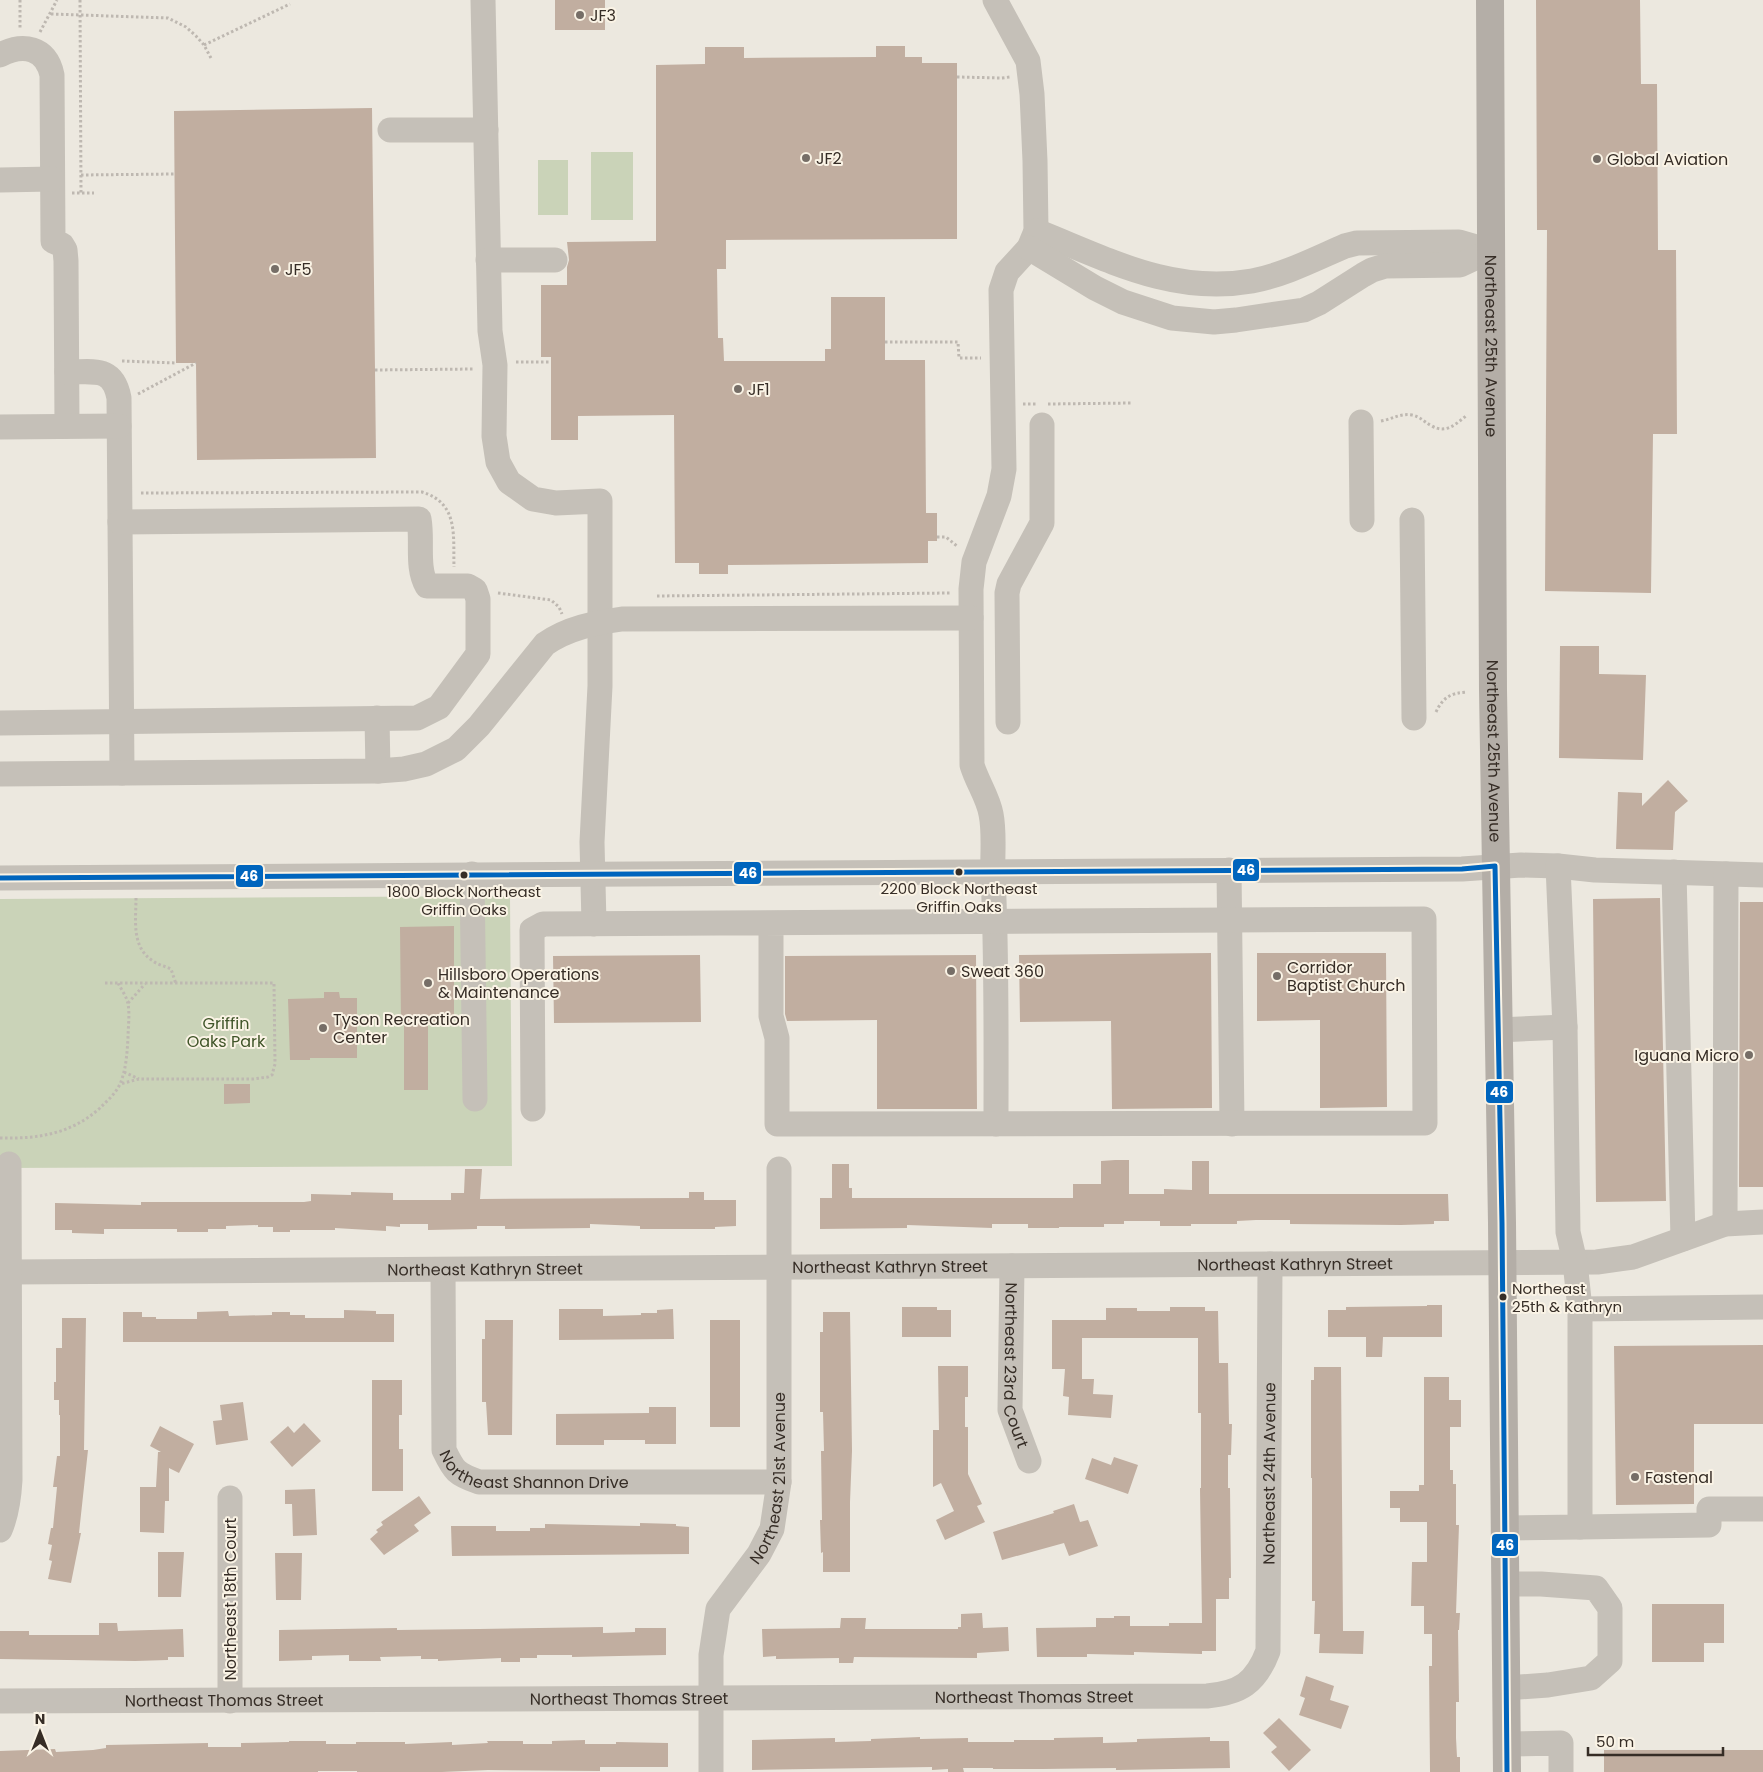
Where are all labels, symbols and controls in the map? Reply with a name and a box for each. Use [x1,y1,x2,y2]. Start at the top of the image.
place label: JF3 [590,4,616,27]
marker: JF3 [574,9,586,21]
place label: JF2 [816,147,842,170]
place label: Global Aviation [1607,148,1728,171]
marker: JF2 [800,152,812,164]
marker: Global Aviation [1591,153,1603,165]
street label: Northeast 25th Avenue [1480,255,1503,437]
place label: JF5 [285,258,312,281]
marker: JF5 [269,263,281,275]
place label: JF1 [748,378,770,401]
marker: JF1 [732,383,744,395]
street label: Northeast 25th Avenue [1481,660,1507,843]
line badge: 46 [1232,858,1260,882]
text: 46 [1237,860,1255,880]
line badge: 46 [733,861,762,885]
text: 46 [739,863,757,883]
line badge: 46 [235,864,264,888]
text: 46 [240,866,258,886]
marker: 2200 Block Northeast Griffin Oaks [954,867,964,877]
marker: 1800 Block Northeast Griffin Oaks [459,870,469,880]
place label: 2200 Block Northeast Griffin Oaks [881,878,1037,917]
place label: 1800 Block Northeast Griffin Oaks [387,881,541,920]
place label: Corridor Baptist Church [1287,956,1405,997]
place label: Sweat 360 [961,960,1044,983]
place label: Hillsboro Operations & Maintenance [438,963,599,1004]
marker: Sweat 360 [945,965,957,977]
marker: Corridor Baptist Church [1271,970,1283,982]
marker: Hillsboro Operations & Maintenance [422,977,434,989]
place label: Tyson Recreation Center [333,1008,470,1049]
park label: Griffin Oaks Park [187,1012,266,1053]
marker: Tyson Recreation Center [317,1022,329,1034]
place label: Iguana Micro [1634,1044,1739,1067]
marker: Iguana Micro [1743,1049,1755,1061]
line badge: 46 [1485,1080,1514,1104]
text: 46 [1490,1082,1508,1102]
street label: Northeast Kathryn Street [1197,1252,1393,1276]
street label: Northeast Kathryn Street [792,1254,988,1279]
street label: Northeast Kathryn Street [387,1257,583,1281]
place label: Northeast 25th & Kathryn [1512,1278,1622,1317]
street label: Northeast 23rd Court [997,1282,1035,1451]
marker: Northeast 25th & Kathryn [1498,1292,1508,1302]
street label: Northeast 24th Avenue [1257,1382,1281,1565]
street label: Northeast 21st Avenue [744,1392,791,1569]
street label: Northeast Shannon Drive [434,1446,629,1494]
place label: Fastenal [1645,1466,1713,1489]
marker: Fastenal [1629,1471,1641,1483]
street label: Northeast 18th Court [219,1517,242,1680]
line badge: 46 [1491,1533,1519,1557]
text: 46 [1496,1535,1514,1555]
street label: Northeast Thomas Street [935,1685,1134,1709]
street label: Northeast Thomas Street [530,1686,729,1710]
street label: Northeast Thomas Street [125,1688,324,1712]
north arrow [15,1707,65,1757]
text: N [35,1709,45,1729]
scale bar [1588,1724,1723,1756]
text: 50 m [1596,1731,1634,1752]

